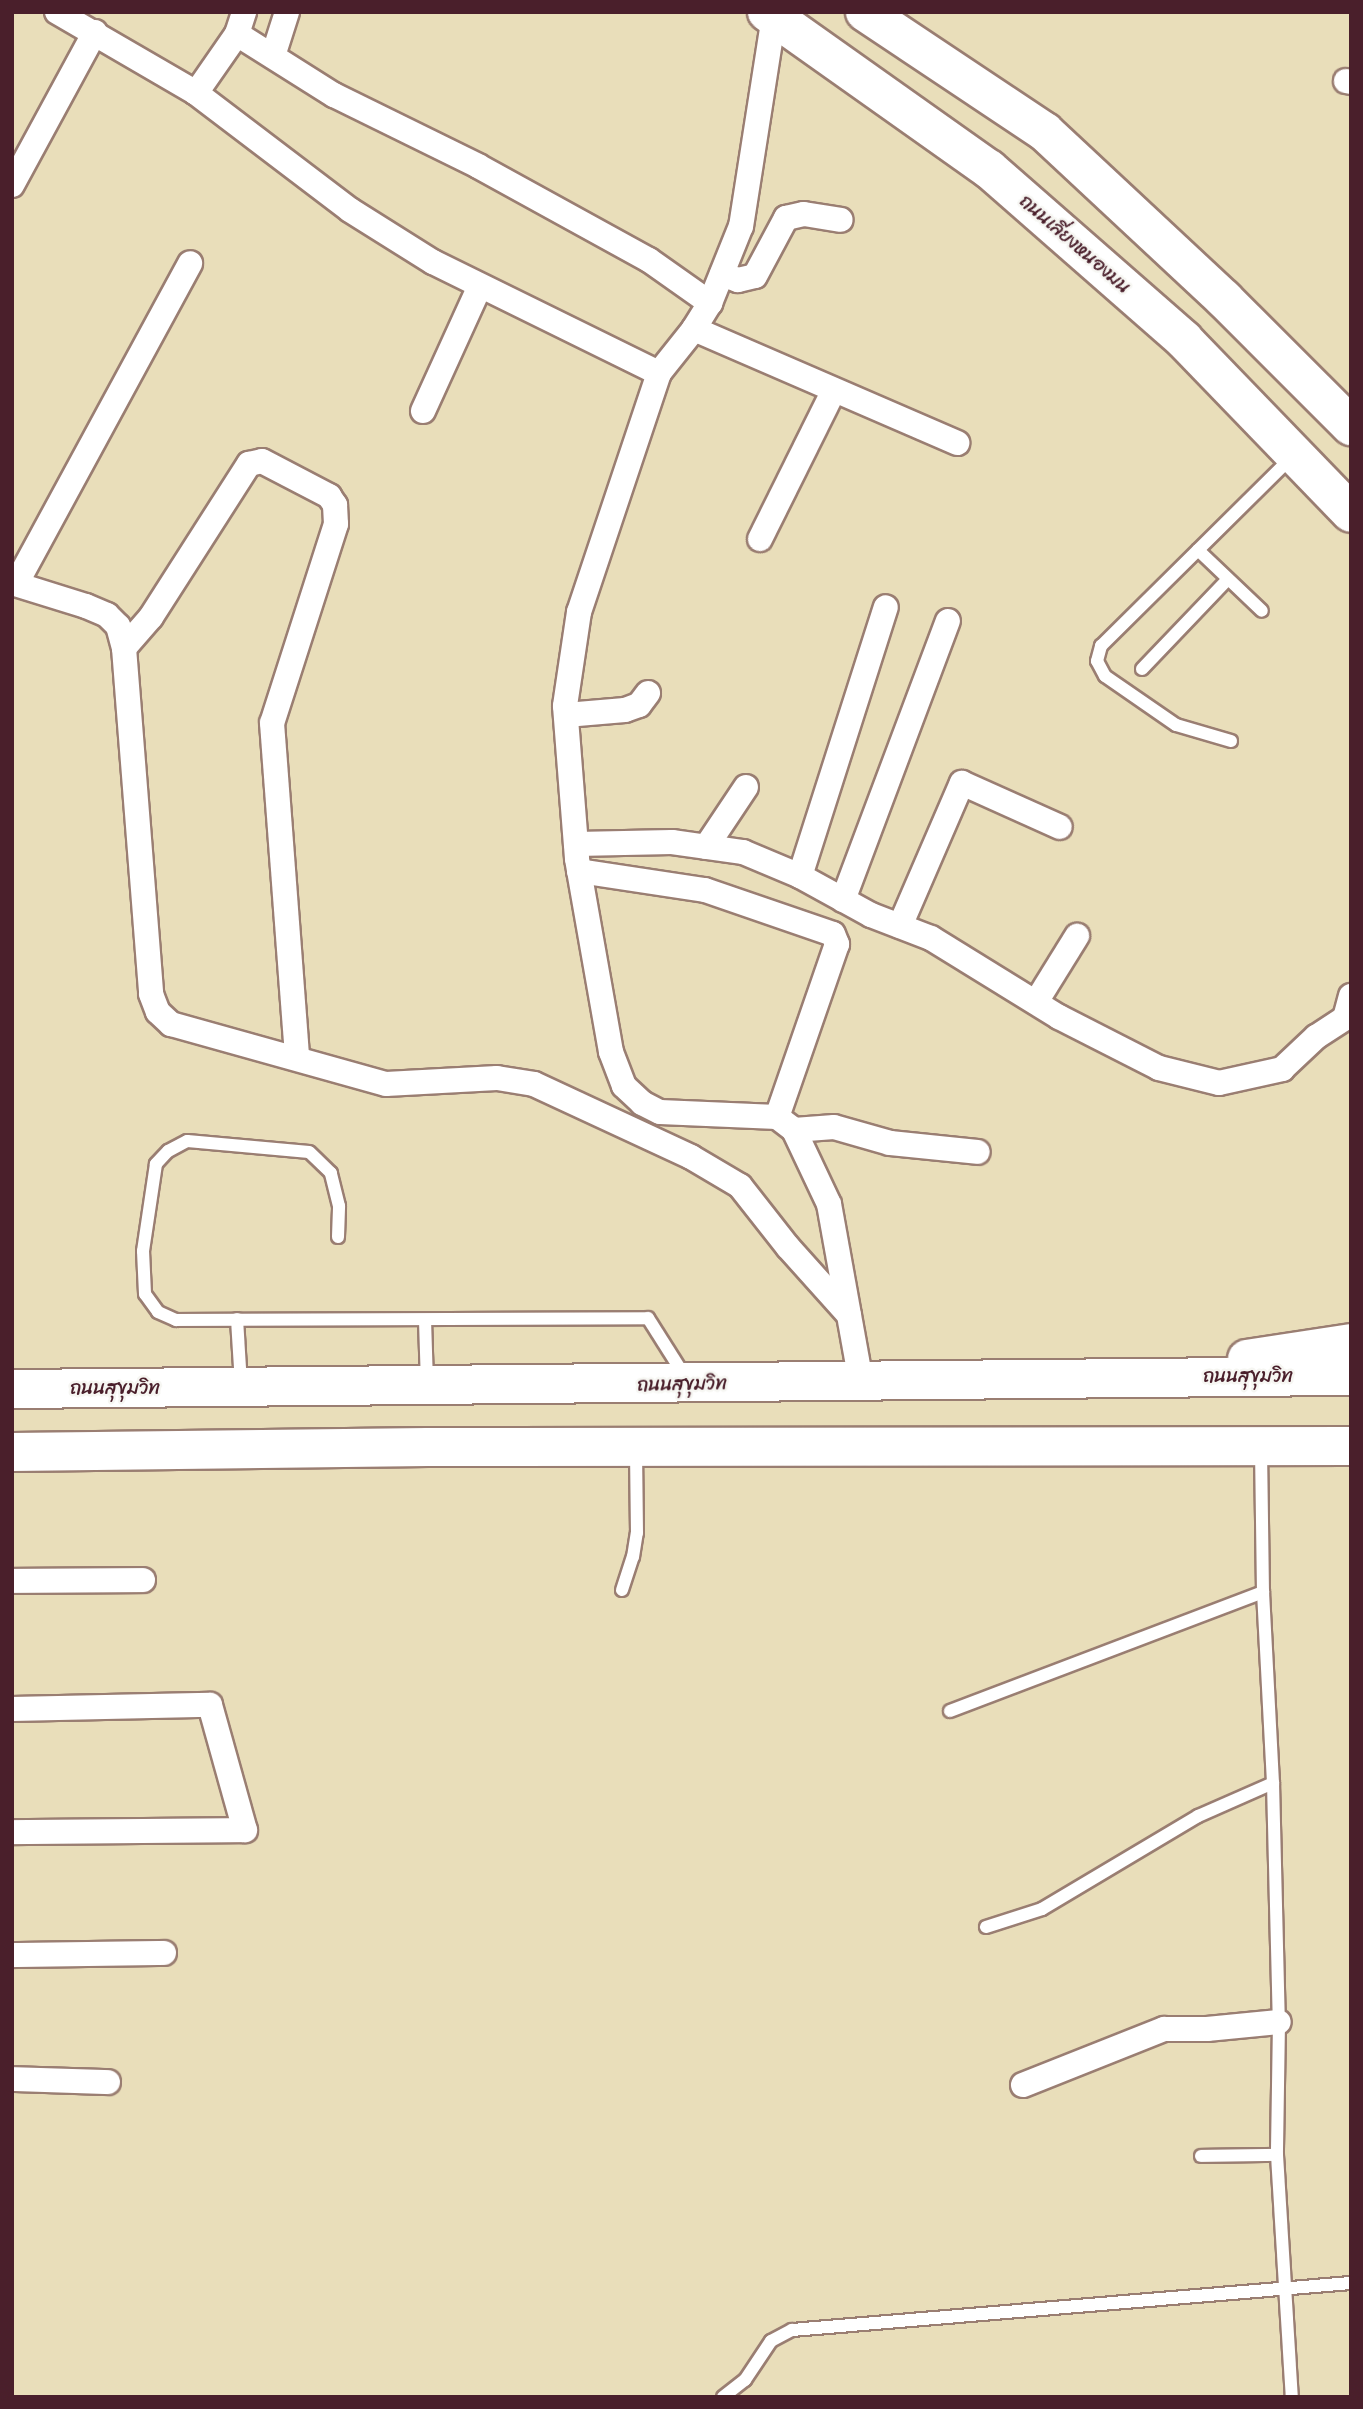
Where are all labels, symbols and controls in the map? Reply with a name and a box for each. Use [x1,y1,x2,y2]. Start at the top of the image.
street label: ถนนเลี่ยงหนองมน [1015,190,1135,298]
street label: ถนนสุขุมวิท [1203,1365,1293,1387]
street label: ถนนสุขุมวิท [637,1372,727,1396]
street label: ถนนสุขุมวิท [70,1377,160,1399]

